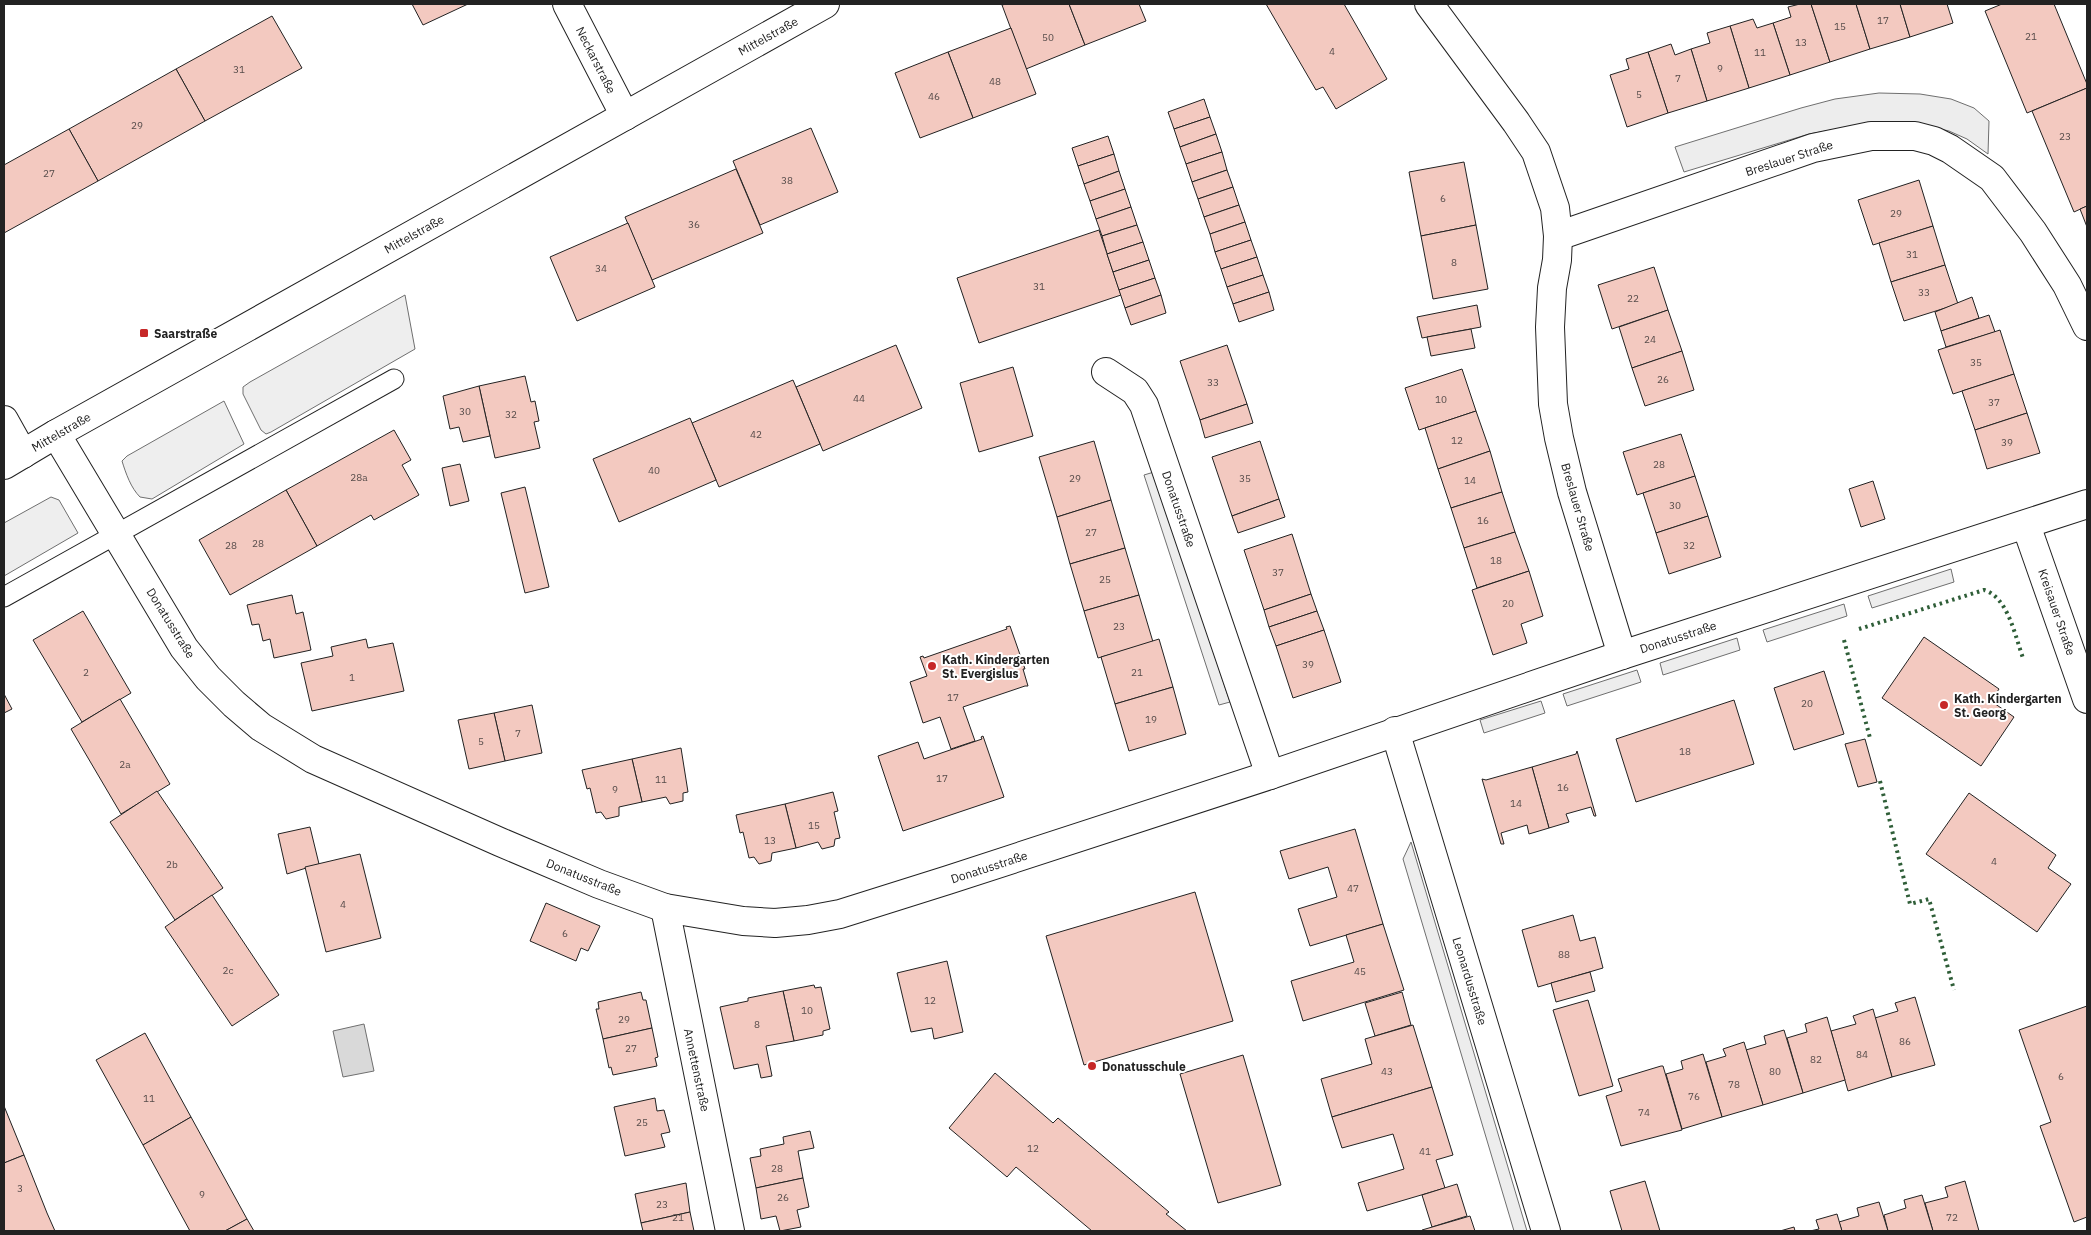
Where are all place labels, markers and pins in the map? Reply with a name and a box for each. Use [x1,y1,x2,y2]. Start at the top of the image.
place label: Saarstraße [154,326,217,341]
marker: Saarstraße [138,327,150,339]
place label: Kath. Kindergarten St. Evergislus [942,652,1050,681]
marker: Kath. Kindergarten St. Evergislus [926,660,938,672]
place label: Kath. Kindergarten St. Georg [1954,691,2062,720]
marker: Kath. Kindergarten St. Georg [1938,699,1950,711]
place label: Donatusschule [1102,1059,1186,1074]
marker: Donatusschule [1086,1060,1098,1072]

